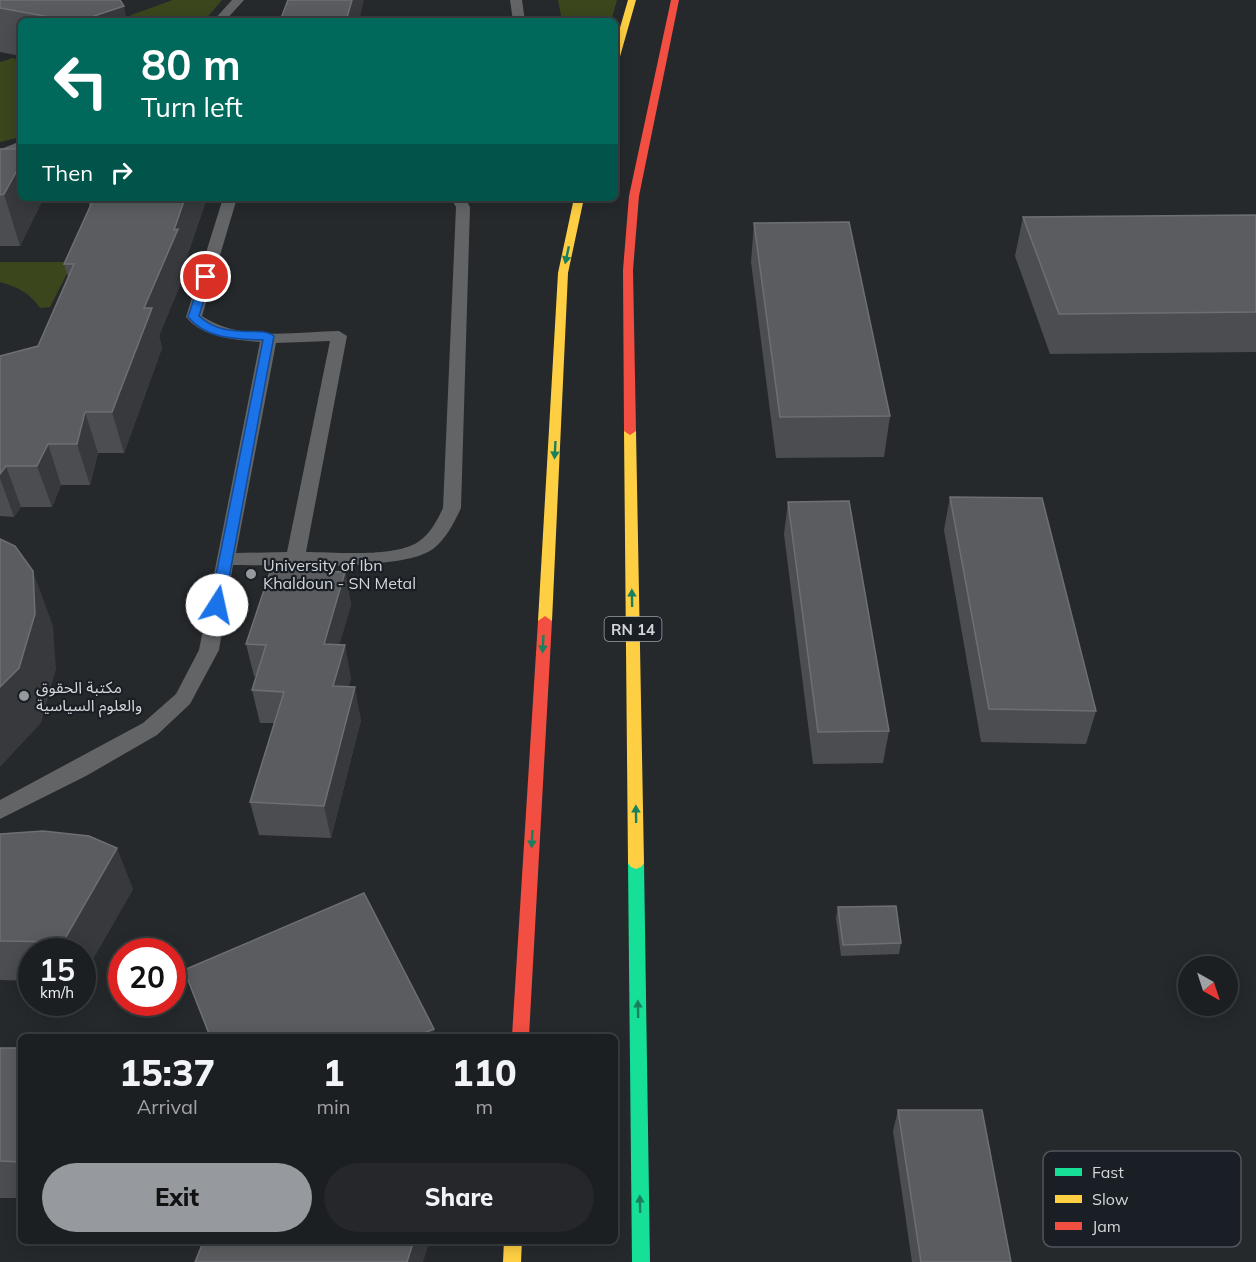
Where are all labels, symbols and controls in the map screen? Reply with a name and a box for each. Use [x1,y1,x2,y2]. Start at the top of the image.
text: 80 m [141,38,241,91]
icon: left [42,42,120,120]
text: Turn left [141,90,243,124]
icon: right [105,156,138,189]
text: Then [42,159,93,187]
one-way arrow [561,246,571,265]
pin [180,251,231,302]
icon: arrive [189,260,222,293]
one-way arrow [550,440,560,459]
place label: University of Ibn Khaldoun - SN Metal [263,555,416,593]
marker: University of Ibn Khaldoun - SN Metal [244,567,258,581]
position arrow [185,573,249,637]
one-way arrow [627,588,637,607]
road number: RN 14 [604,617,662,641]
one-way arrow [539,635,548,654]
place label: مكتبة الحقوق والعلوم السياسية [36,677,142,718]
marker: مكتبة الحقوق والعلوم السياسية [17,689,31,703]
one-way arrow [631,804,641,823]
one-way arrow [527,830,537,849]
speed limit sign: 20 [108,938,186,1016]
text: 15 [39,951,75,989]
north arrow [1178,956,1238,1016]
map controls [1178,956,1238,1016]
text: km/h [40,983,74,1002]
one-way arrow [633,999,643,1018]
text: 15:37 [119,1050,215,1095]
text: 1 [323,1050,344,1095]
text: 110 [452,1050,517,1095]
text: Arrival [137,1094,198,1119]
text: min [316,1094,351,1119]
text: m [475,1094,493,1119]
legend [1043,1151,1241,1247]
text: Fast [1092,1162,1124,1182]
button: Exit [42,1163,312,1232]
button: Share [324,1163,594,1232]
text: Slow [1092,1189,1129,1209]
one-way arrow [636,1194,645,1213]
text: Jam [1092,1216,1121,1236]

